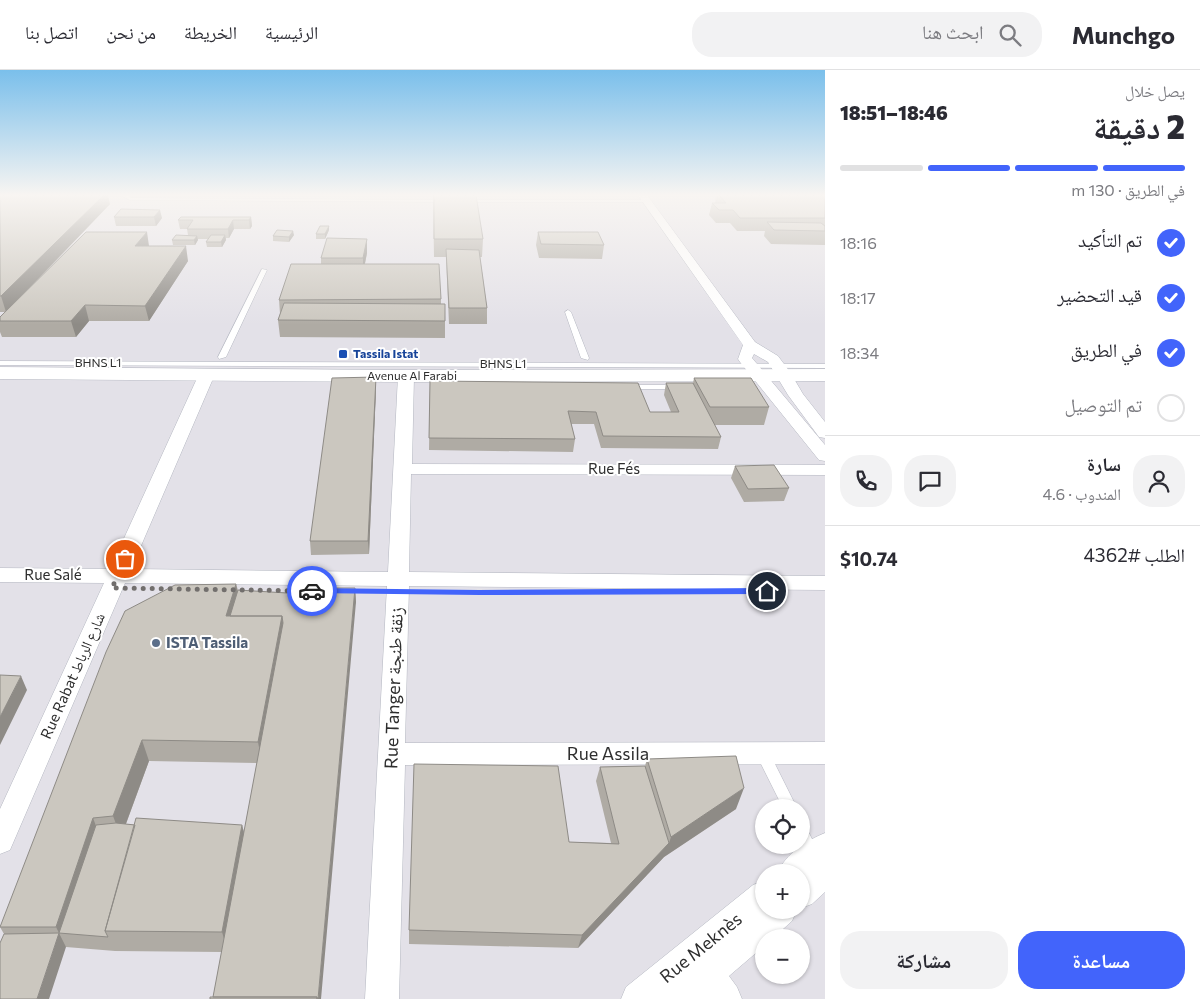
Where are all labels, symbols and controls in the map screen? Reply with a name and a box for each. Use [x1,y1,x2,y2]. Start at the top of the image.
search box [692,12,1042,57]
text: ابحث هنا [922,20,984,43]
text: Munchgo [1072,20,1175,49]
text: اتصل بنا [25,21,78,43]
text: من نحن [106,21,156,43]
text: الخريطة [184,21,237,43]
text: الرئيسية [265,21,318,43]
icon: search [996,21,1024,49]
text: يصل خلال [1125,81,1185,100]
text: 18:46–18:51 [840,101,948,124]
text: 2 دقيقة [1093,106,1185,146]
text: في الطريق · 130 m [1071,180,1185,199]
text: تم التأكيد [1078,228,1142,251]
icon: check [1157,229,1185,257]
text: 18:16 [840,233,877,252]
text: قيد التحضير [1057,283,1142,306]
icon: check [1157,284,1185,312]
text: 18:17 [840,288,876,307]
text: في الطريق [1070,338,1142,361]
icon: check [1157,339,1185,367]
text: 18:34 [840,343,879,362]
place label: Tassila Istat [353,346,418,360]
marker: Tassila Istat [337,348,349,360]
street label: BHNS L1 [75,355,121,369]
street label: BHNS L1 [480,356,526,370]
street label: Avenue Al Farabi [367,368,457,382]
text: تم التوصيل [1065,393,1142,416]
text: سارة [1087,452,1121,475]
button: phone [840,455,892,507]
button: chat [904,455,956,507]
button: person [1133,455,1185,507]
street label: Rue Fés [588,459,640,477]
text: المندوب · 4.6 [1042,484,1121,503]
pin [104,538,146,580]
text: الطلب #4362 [1083,543,1185,566]
icon: bag [111,545,139,573]
text: $10.74 [840,547,898,570]
street label: Rue Salé [24,565,82,583]
courier [287,566,337,616]
pin [746,570,788,612]
icon: car [298,577,326,605]
icon: home [753,577,781,605]
street label: Rue Tanger زنقة طنجة [379,607,407,769]
street label: Rue Rabat شارع الرباط [36,610,110,742]
place label: ISTA Tassila [166,633,248,651]
marker: ISTA Tassila [150,637,162,649]
street label: Rue Assila [567,742,649,764]
map controls [755,799,810,984]
button: locate [755,799,810,854]
button: + [755,864,810,919]
street label: Rue Meknès [655,907,746,987]
button: − [755,929,810,984]
button: مشاركة [840,931,1008,989]
button: مساعدة [1018,931,1185,989]

